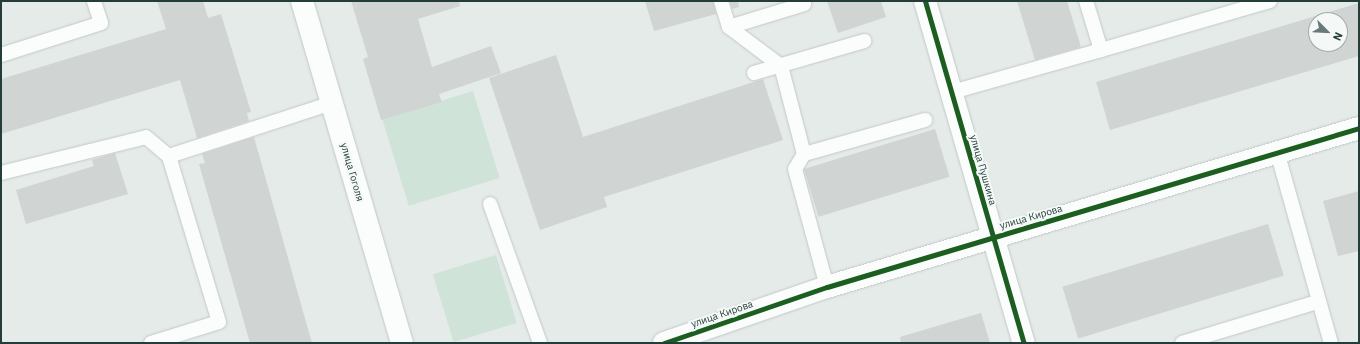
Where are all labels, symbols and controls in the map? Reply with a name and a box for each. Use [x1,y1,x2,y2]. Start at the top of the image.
north arrow [1308,12,1348,52]
text: N [1330,30,1346,43]
street label: улица Пушкина [967,133,999,207]
street label: улица Гоголя [338,141,366,203]
street label: улица Кирова [998,202,1064,232]
street label: улица Кирова [689,298,755,330]

